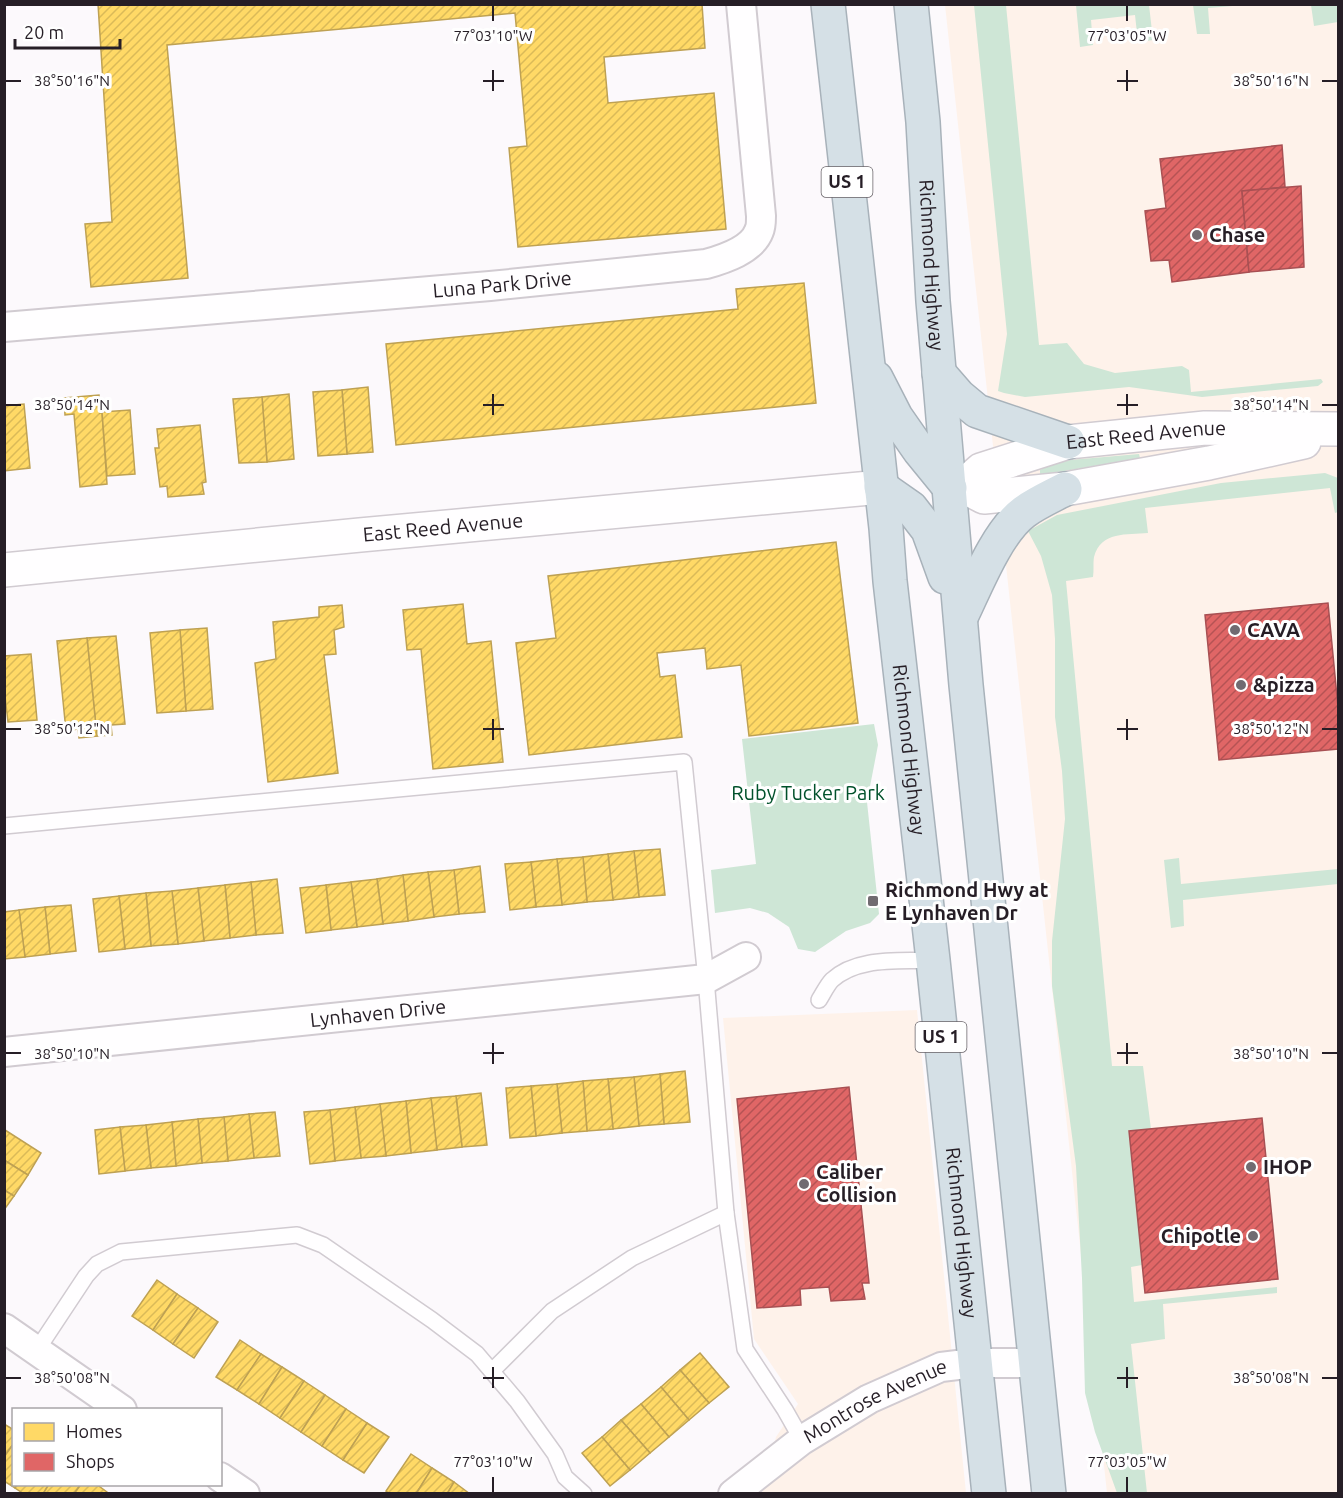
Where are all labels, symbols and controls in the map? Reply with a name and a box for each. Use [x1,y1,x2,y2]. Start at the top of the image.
scale bar [15,12,120,50]
text: 20 m [24,22,64,42]
text: 77°03'10"W [453,27,533,44]
text: 77°03'05"W [1087,27,1167,44]
text: 38°50'16"N [34,72,110,89]
text: 38°50'16"N [1233,72,1309,89]
road number: US 1 [822,167,872,197]
street label: Richmond Highway [915,179,949,352]
place label: Chase [1209,223,1265,246]
marker: Chase [1190,228,1204,242]
street label: Luna Park Drive [432,266,573,302]
text: 38°50'14"N [34,396,110,413]
text: 38°50'14"N [1233,396,1309,413]
street label: East Reed Avenue [1065,416,1226,453]
street label: East Reed Avenue [362,508,524,546]
place label: CAVA [1247,618,1300,641]
marker: CAVA [1228,623,1242,637]
street label: Richmond Highway [889,663,931,837]
place label: &pizza [1253,673,1315,696]
marker: &pizza [1234,678,1248,692]
text: 38°50'12"N [34,720,110,737]
text: 38°50'12"N [1233,720,1309,737]
park label: Ruby Tucker Park [731,781,885,804]
place label: Richmond Hwy at E Lynhaven Dr [885,878,1049,924]
marker: Richmond Hwy at E Lynhaven Dr [866,894,880,908]
street label: Lynhaven Drive [309,994,447,1031]
road number: US 1 [916,1022,966,1052]
text: 38°50'10"N [34,1045,110,1062]
text: 38°50'10"N [1233,1045,1309,1062]
street label: Richmond Highway [942,1146,983,1320]
place label: IHOP [1263,1155,1312,1178]
place label: Caliber Collision [816,1160,897,1206]
marker: IHOP [1244,1160,1258,1174]
marker: Caliber Collision [797,1177,811,1191]
place label: Chipotle [1161,1224,1241,1247]
marker: Chipotle [1246,1229,1260,1243]
street label: Montrose Avenue [799,1354,948,1447]
text: 38°50'08"N [34,1369,110,1386]
text: 38°50'08"N [1233,1369,1309,1386]
legend [12,1408,222,1486]
text: Homes [66,1421,123,1441]
text: Shops [66,1451,115,1471]
text: 77°03'10"W [453,1453,533,1470]
text: 77°03'05"W [1087,1453,1167,1470]

